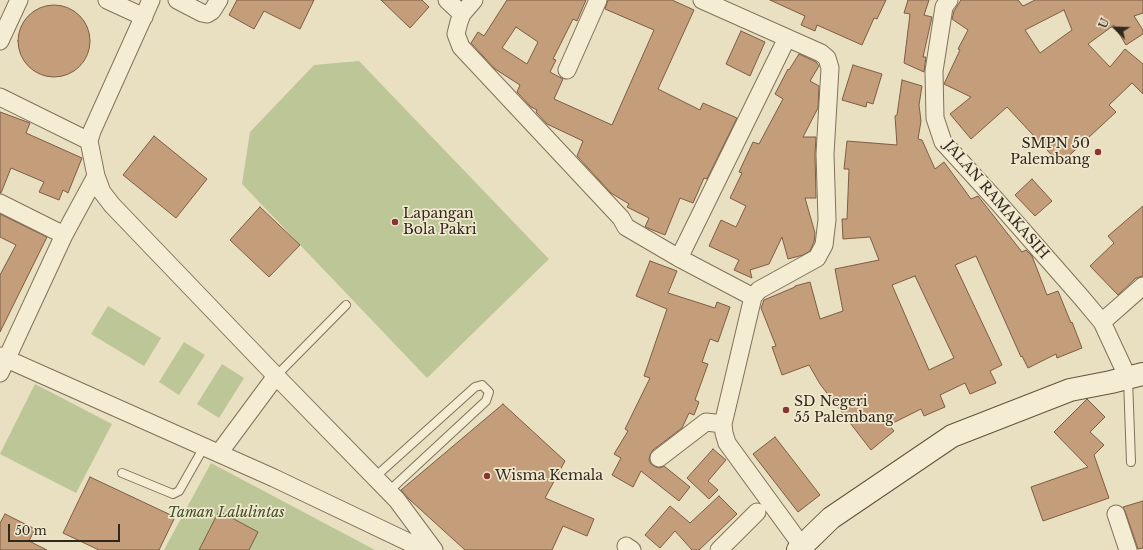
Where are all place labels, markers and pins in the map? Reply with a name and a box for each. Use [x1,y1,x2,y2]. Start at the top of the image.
place label: SMPN 50 Palembang [1010,136,1090,168]
marker: SMPN 50 Palembang [1093,147,1103,157]
place label: Lapangan Bola Pakri [403,206,476,238]
marker: Lapangan Bola Pakri [390,217,400,227]
place label: SD Negeri 55 Palembang [794,394,894,426]
marker: SD Negeri 55 Palembang [781,405,791,415]
place label: Wisma Kemala [495,468,603,484]
marker: Wisma Kemala [482,471,492,481]

